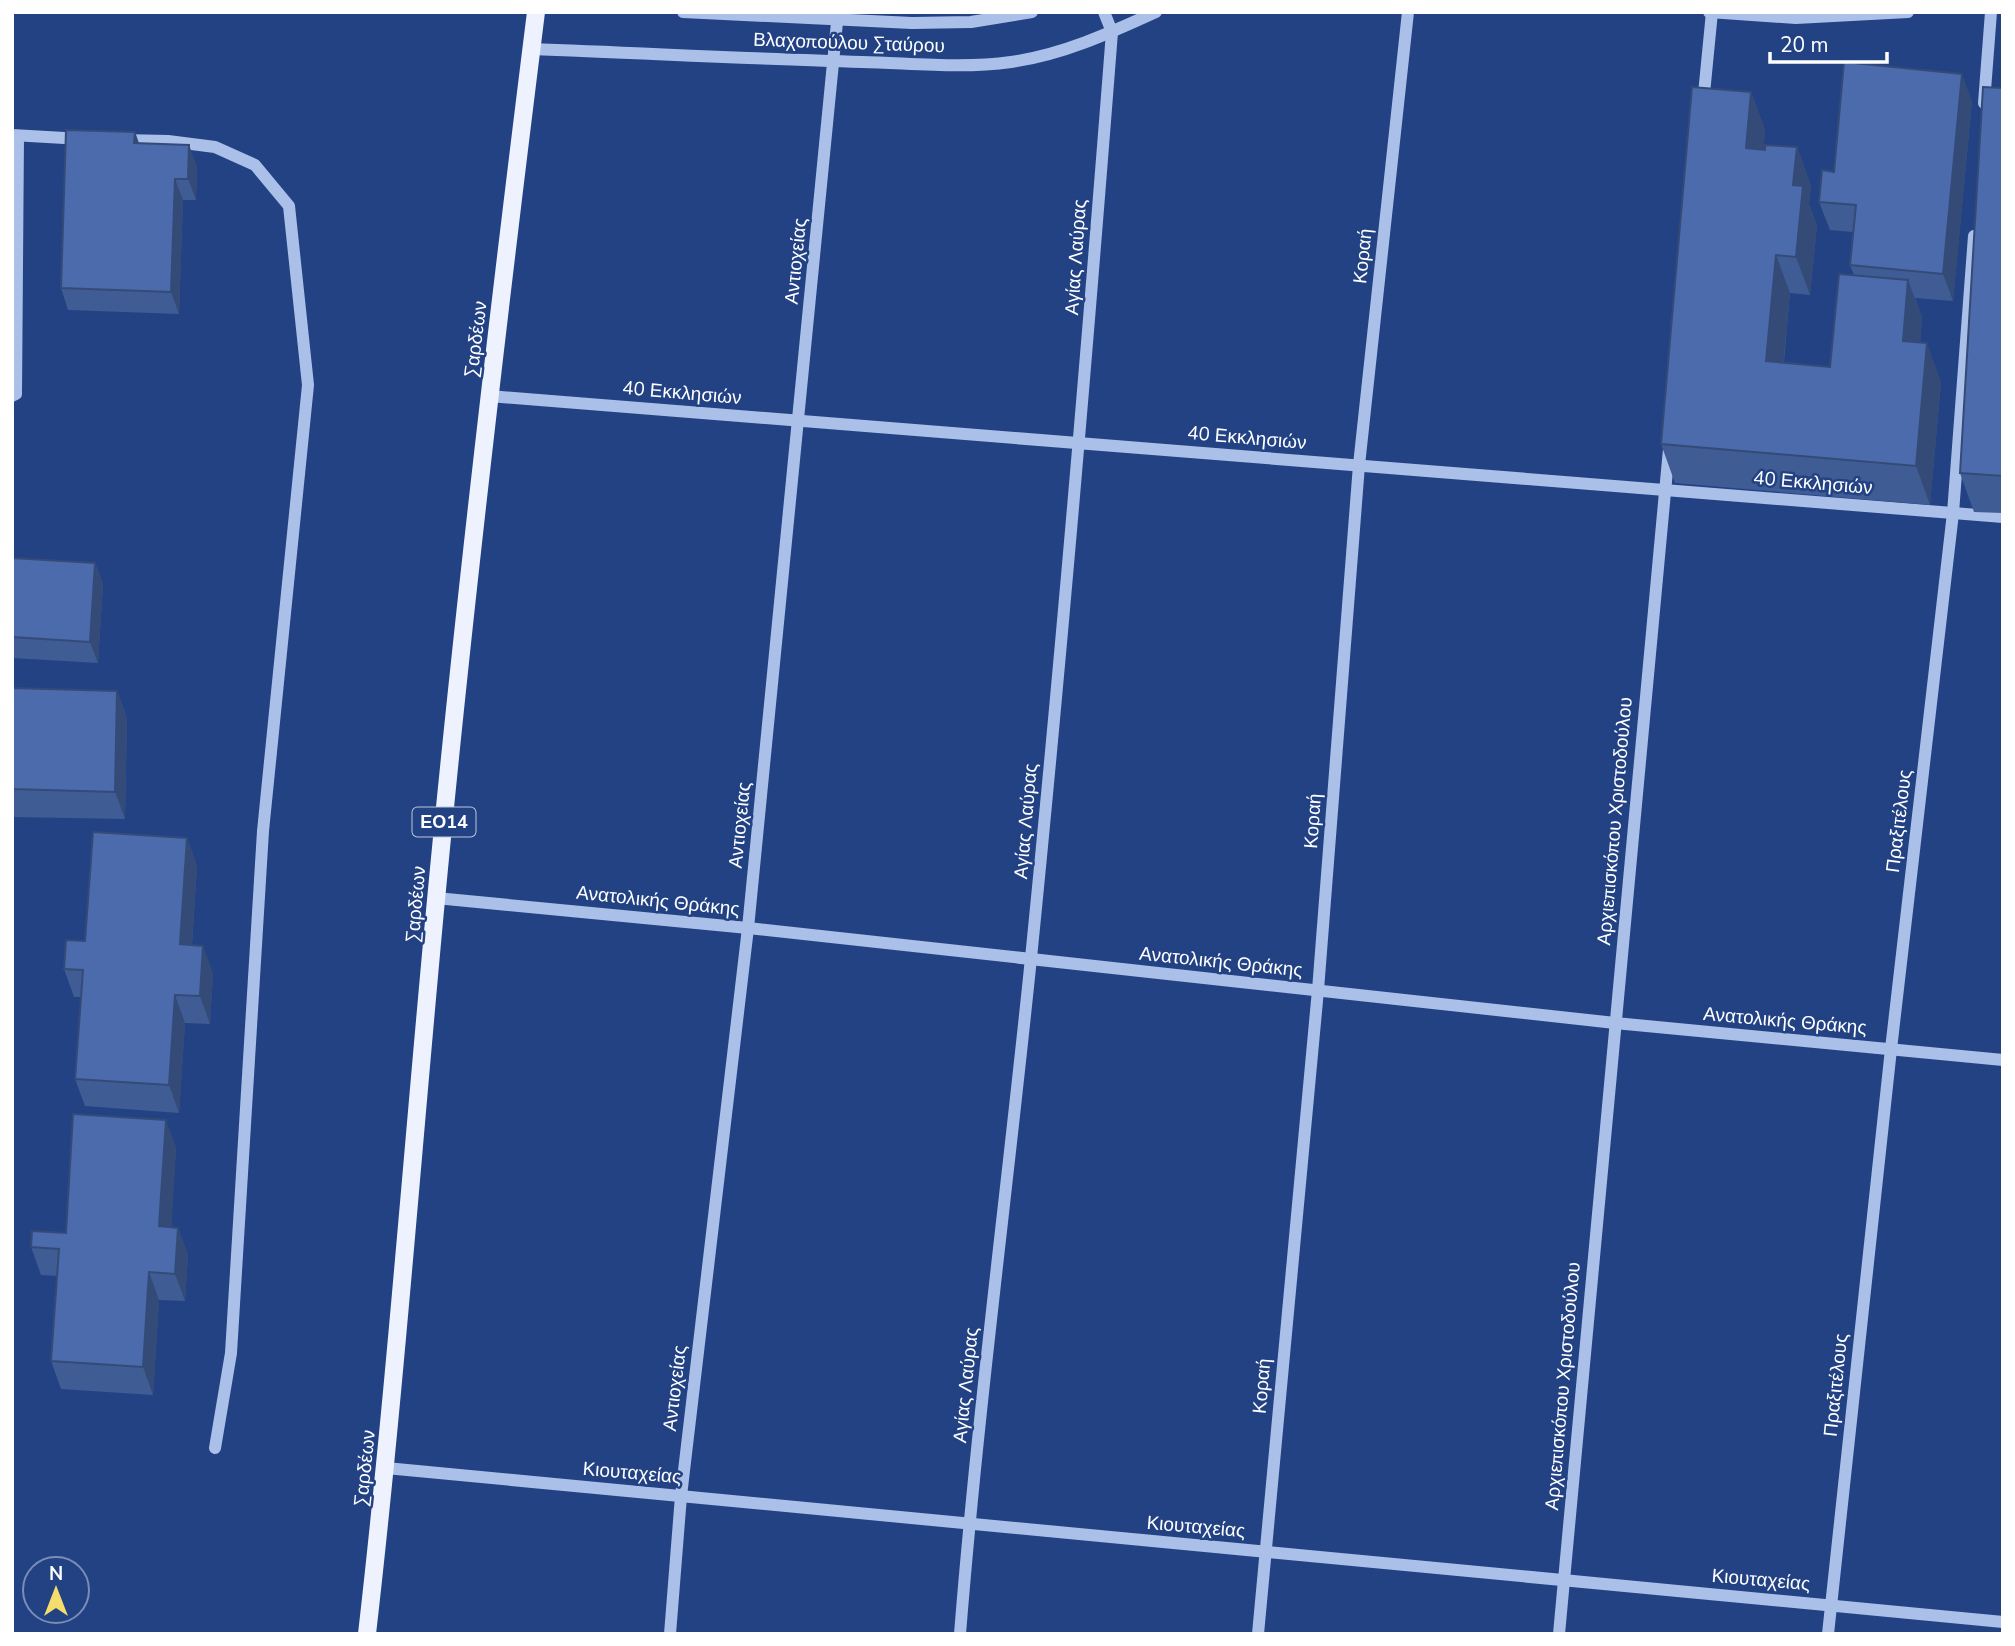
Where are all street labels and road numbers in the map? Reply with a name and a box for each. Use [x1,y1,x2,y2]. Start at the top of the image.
street label: Βλαχοπούλου Σταύρου [753,27,945,59]
street label: Αγίας Λαύρας [1059,198,1093,316]
street label: Αντιοχείας [779,217,813,305]
street label: Κοραή [1347,227,1379,285]
street label: Σαρδέων [458,300,494,379]
street label: 40 Εκκλησιών [621,375,743,411]
street label: 40 Εκκλησιών [1186,420,1308,456]
street label: 40 Εκκλησιών [1752,465,1874,501]
street label: Αρχιεπισκόπου Χριστοδούλου [1591,696,1639,946]
street label: Αγίας Λαύρας [1008,762,1044,880]
street label: Πραξιτέλους [1880,768,1918,874]
street label: Αντιοχείας [723,781,757,869]
street label: Κοραή [1298,793,1328,850]
road number: ΕΟ14 [412,808,476,836]
street label: Σαρδέων [400,865,432,943]
street label: Ανατολικής Θράκης [575,880,741,922]
street label: Ανατολικής Θράκης [1138,941,1304,983]
street label: Ανατολικής Θράκης [1702,1001,1868,1041]
street label: Αρχιεπισκόπου Χριστοδούλου [1539,1261,1587,1511]
street label: Αγίας Λαύρας [947,1326,985,1444]
street label: Πραξιτέλους [1818,1332,1854,1438]
street label: Αντιοχείας [657,1344,693,1433]
street label: Κοραή [1247,1357,1277,1415]
street label: Σαρδέων [348,1429,382,1508]
street label: Κιουταχείας [582,1456,682,1490]
street label: Κιουταχείας [1146,1510,1246,1544]
street label: Κιουταχείας [1711,1563,1811,1597]

